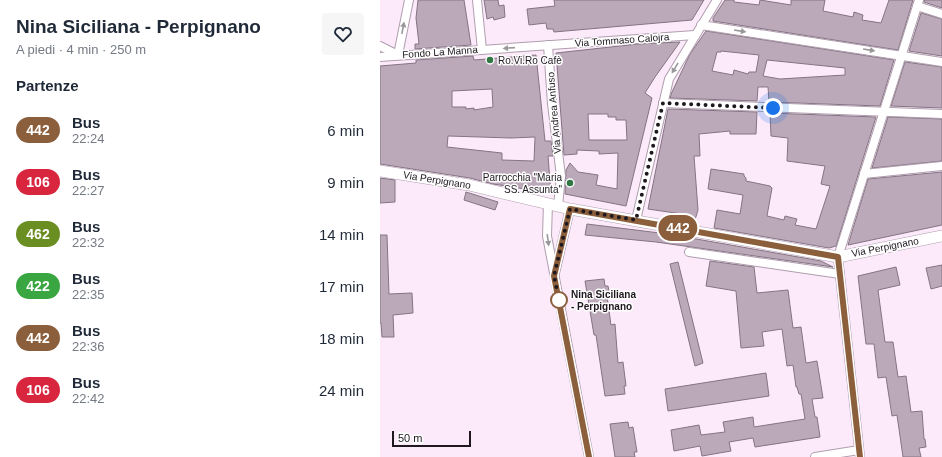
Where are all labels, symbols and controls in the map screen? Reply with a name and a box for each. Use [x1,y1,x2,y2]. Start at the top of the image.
button: heart [322,13,364,55]
text: Nina Siciliana - Perpignano [16,16,261,37]
one-way arrow [401,22,407,34]
one-way arrow [734,28,746,34]
street label: Via Tommaso Calojra [574,31,670,49]
text: A piedi · 4 min · 250 m [16,42,146,57]
street label: Fondo La Manna [402,44,479,60]
one-way arrow [503,44,515,51]
one-way arrow [862,47,875,53]
marker: Ro.Vi.Ro Cafè [485,55,495,65]
place label: Ro.Vi.Ro Cafè [498,55,562,66]
one-way arrow [672,62,679,74]
street label: Via Andrea Anfuso [545,71,563,154]
text: Partenze [16,77,79,94]
your location [763,98,783,118]
text: Bus [72,114,100,131]
text: 442 [26,122,50,138]
text: 6 min [327,122,364,139]
text: 22:24 [72,131,105,146]
text: Bus [72,166,100,183]
street label: Via Perpignano [402,169,472,191]
place label: Parrocchia "Maria SS. Assunta" [483,172,562,195]
text: 106 [26,174,50,190]
text: 9 min [327,174,364,191]
marker: Parrocchia "Maria SS. Assunta" [565,178,575,188]
text: 22:27 [72,183,105,198]
line badge: 442 [655,215,701,241]
text: Bus [72,218,100,235]
text: 442 [666,220,690,236]
text: 462 [26,226,50,242]
text: 14 min [319,226,364,243]
one-way arrow [545,234,551,246]
text: 22:32 [72,235,105,250]
street label: Via Perpignano [850,235,920,259]
text: Bus [72,270,100,287]
text: 422 [26,278,50,294]
text: 17 min [319,278,364,295]
text: 22:35 [72,287,105,302]
place label: Nina Siciliana - Perpignano [571,289,636,312]
marker: Nina Siciliana - Perpignano [550,291,568,309]
text: Bus [72,322,100,339]
text: 442 [26,330,50,346]
text: 18 min [319,330,364,347]
text: 22:36 [72,339,105,354]
text: Bus [72,374,100,391]
text: 106 [26,382,50,398]
text: 24 min [319,382,364,399]
text: 22:42 [72,391,105,406]
scale bar [392,429,471,448]
text: 50 m [398,432,422,444]

